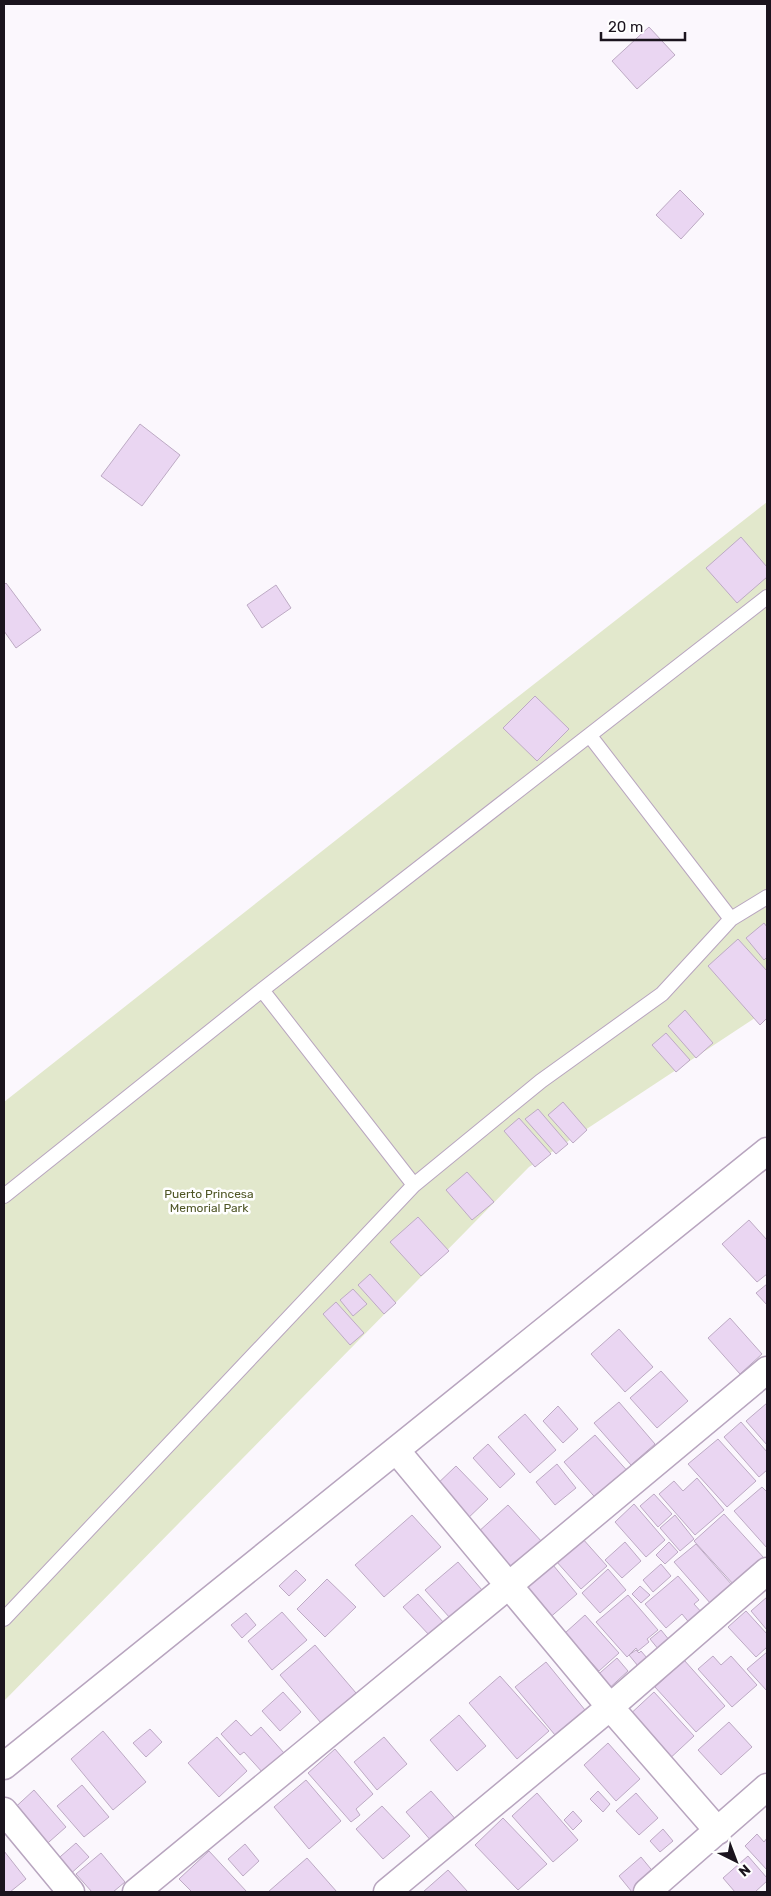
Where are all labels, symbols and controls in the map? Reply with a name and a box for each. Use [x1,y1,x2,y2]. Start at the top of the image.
scale bar [601,10,685,42]
text: 20 m [608,18,643,36]
park label: Puerto Princesa Memorial Park [164,1187,254,1215]
north arrow [711,1836,761,1886]
text: N [735,1861,754,1880]

